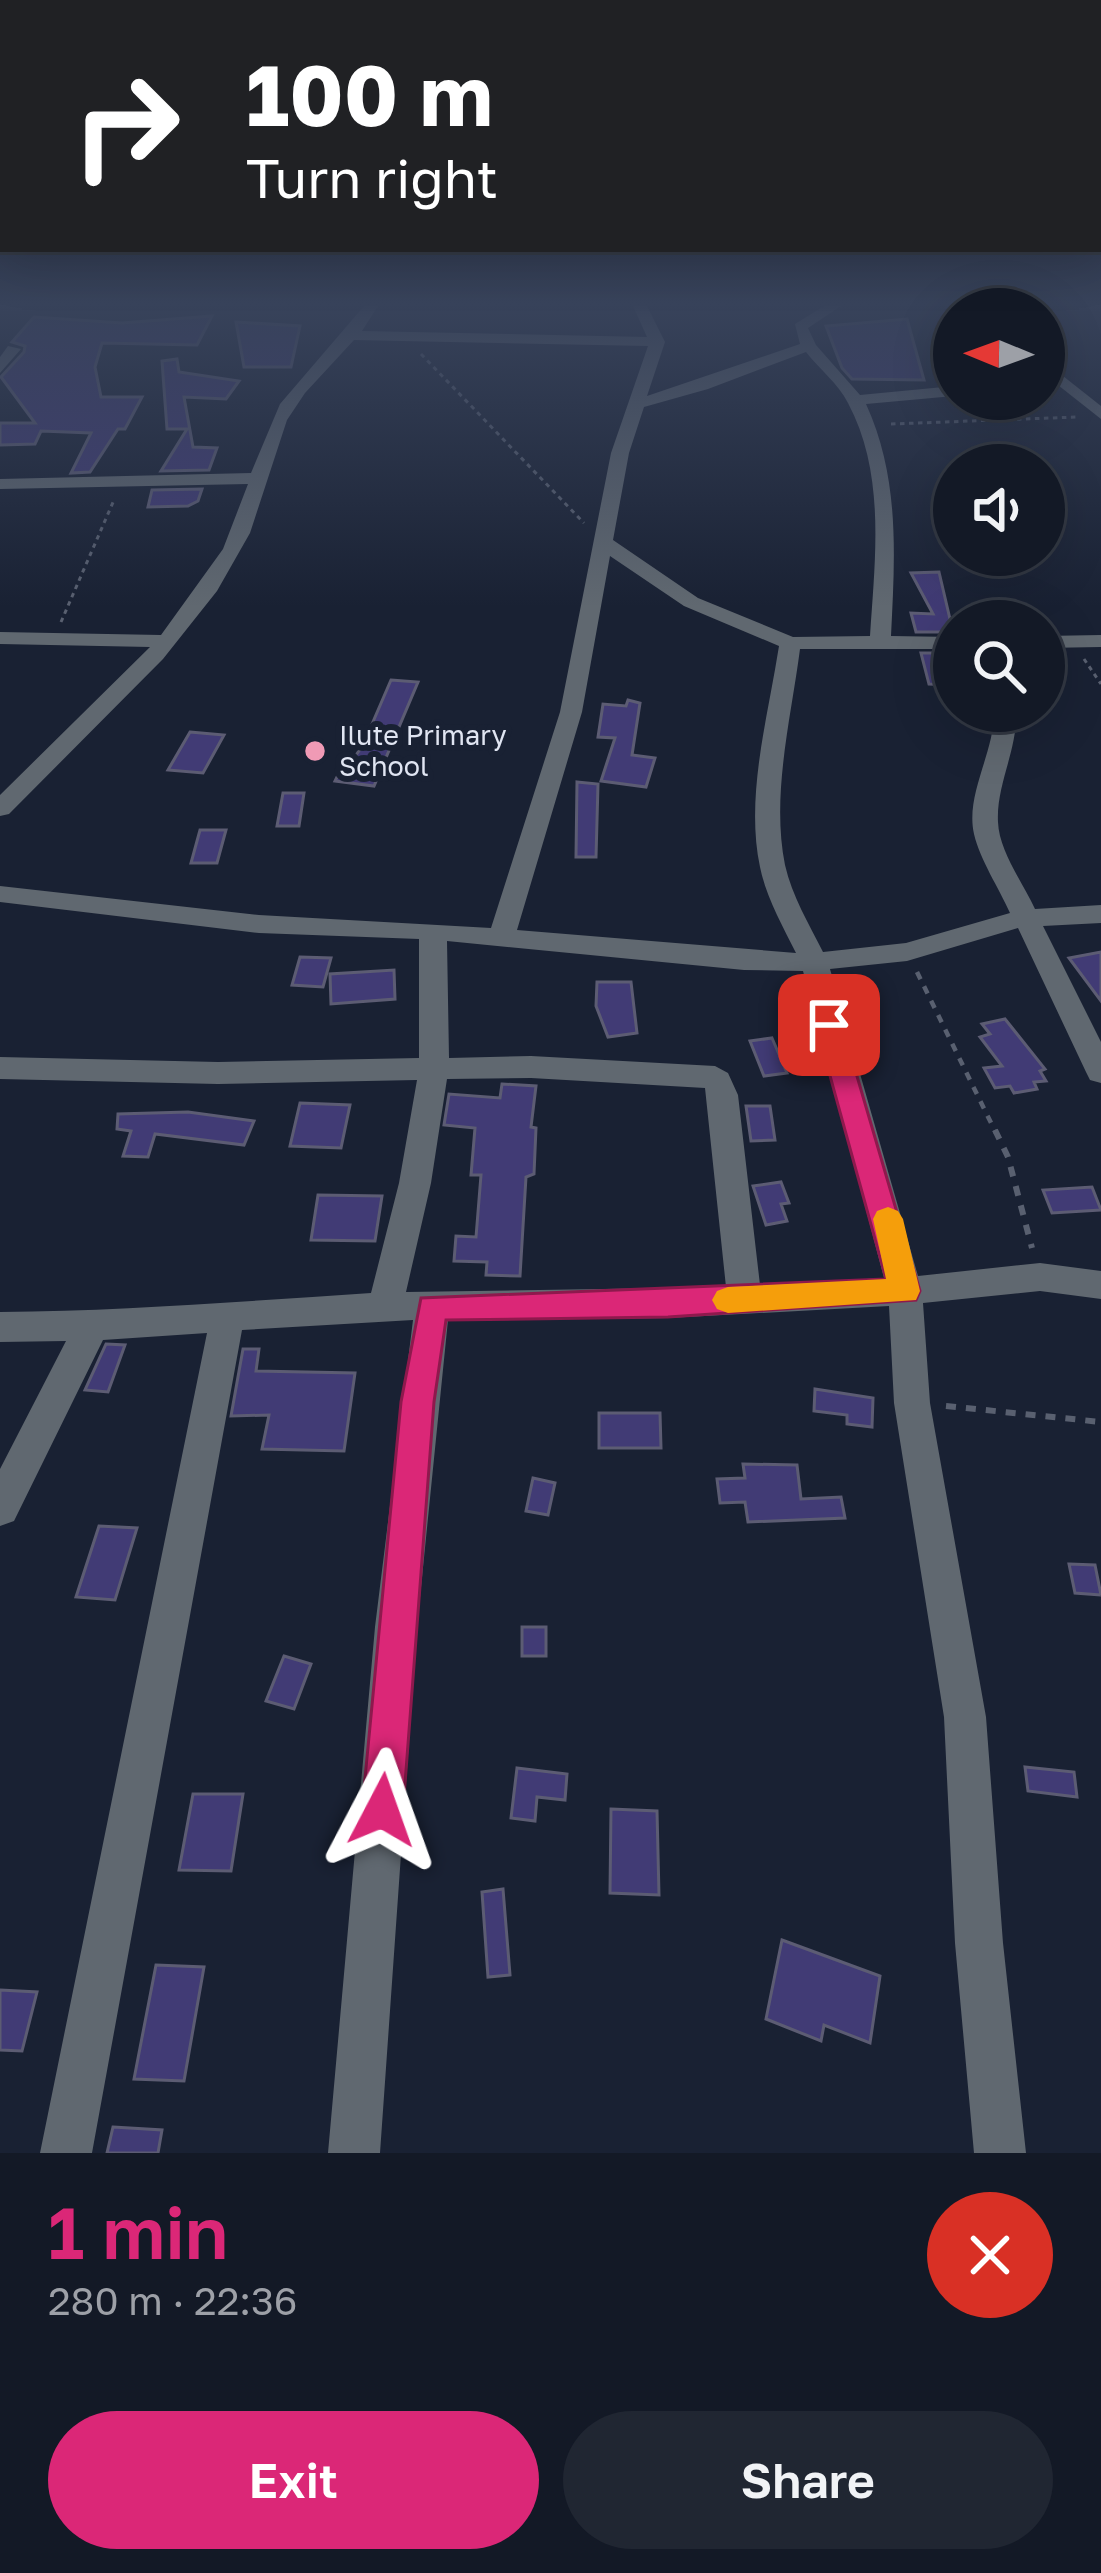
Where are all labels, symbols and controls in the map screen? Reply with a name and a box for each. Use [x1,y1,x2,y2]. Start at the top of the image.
text: 100 m [246,44,493,144]
icon: right [48,48,204,204]
text: Turn right [246,145,498,210]
north arrow [933,288,1065,420]
map controls [933,288,1065,732]
button: sound [933,444,1065,576]
button: search [933,600,1065,732]
place label: Ilute Primary School [339,719,507,782]
marker: Ilute Primary School [302,738,328,764]
pin [778,974,880,1076]
icon: arrive [796,992,862,1058]
position arrow [319,1747,445,1873]
text: 1 min [48,2188,228,2275]
button: close [927,2192,1053,2318]
text: 280 m · 22:36 [48,2277,297,2324]
button: Exit [48,2411,539,2549]
button: Share [563,2411,1053,2549]

